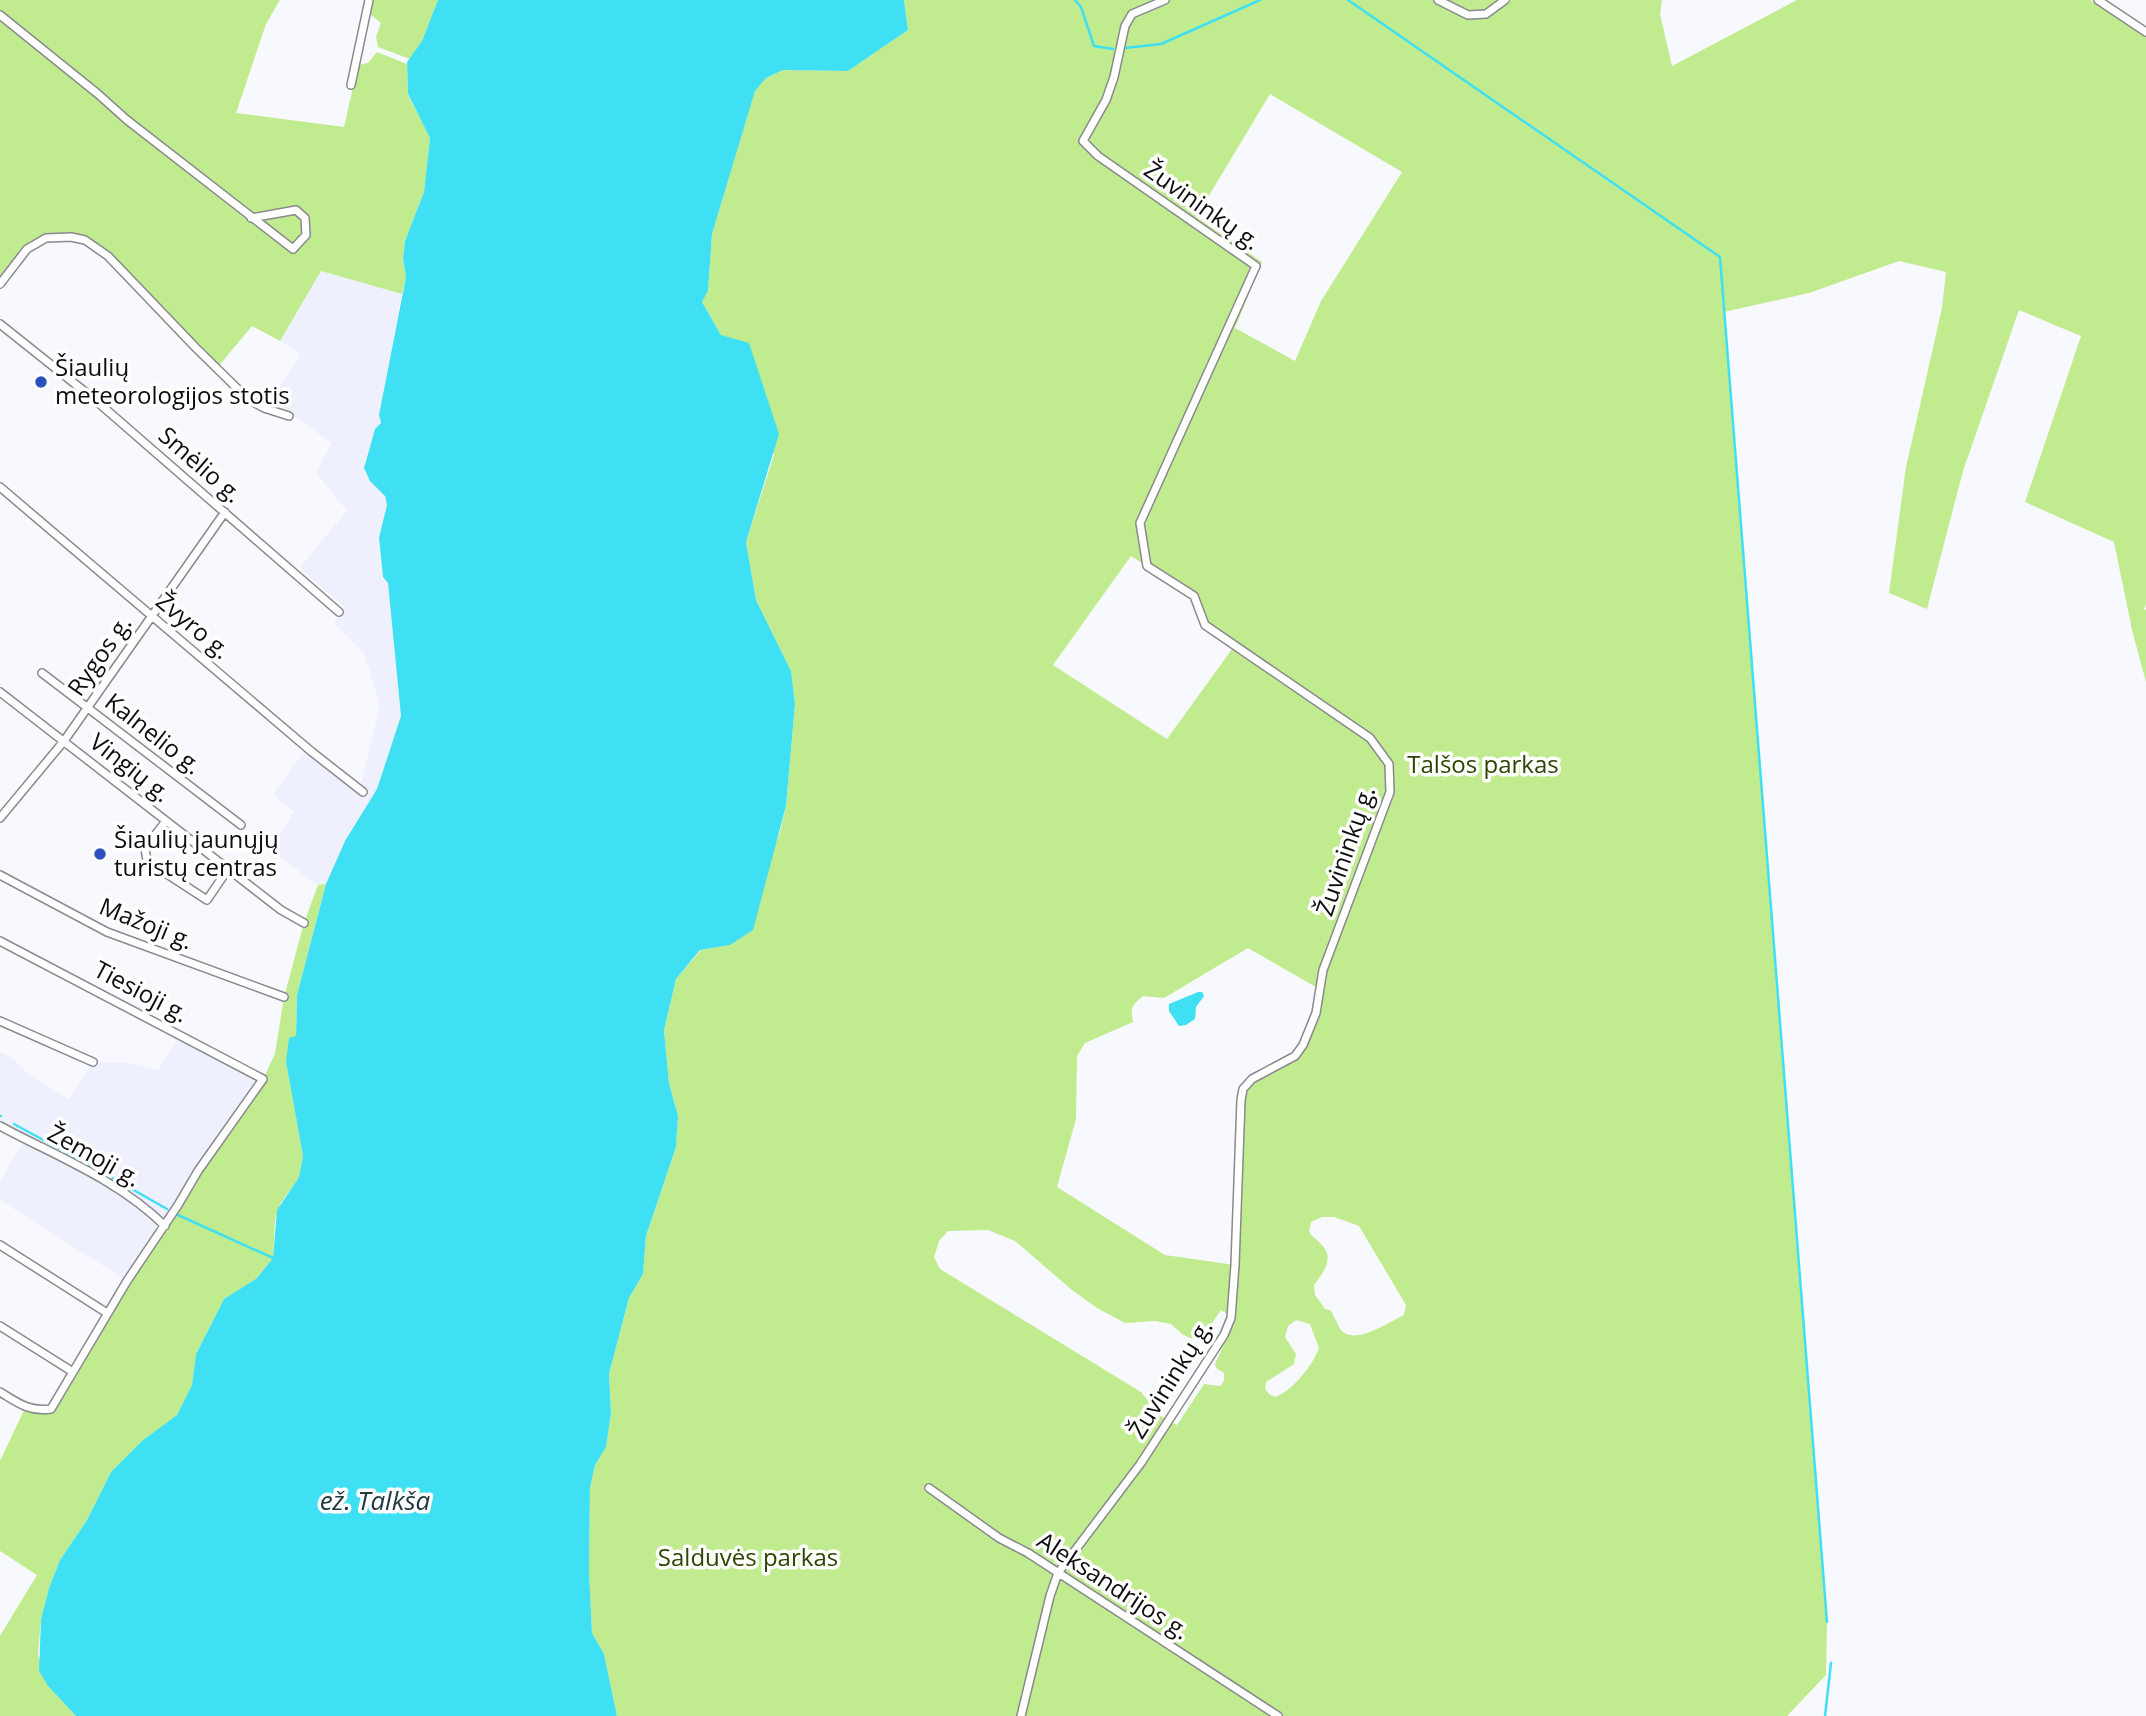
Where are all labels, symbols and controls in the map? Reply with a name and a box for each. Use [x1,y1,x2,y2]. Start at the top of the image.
street label: Žuvininkų g. [1138,153,1268,257]
place label: Šiaulių meteorologijos stotis [55,350,290,411]
marker: Šiaulių meteorologijos stotis [33,374,49,390]
street label: Smėlio g. [152,418,250,509]
street label: Žvyro g. [150,584,238,666]
street label: Rygos g. [59,608,138,702]
street label: Kalnelio g. [99,685,209,781]
street label: Vingių g. [84,725,178,809]
park label: Talšos parkas [1407,747,1559,780]
street label: Žuvininkų g. [1307,781,1382,920]
place label: Šiaulių jaunųjų turistų centras [114,822,279,883]
marker: Šiaulių jaunųjų turistų centras [92,846,108,862]
street label: Mažoji g. [95,889,198,956]
street label: Tiesioji g. [89,952,195,1029]
street label: Žemoji g. [42,1116,147,1194]
street label: Žuvininkų g. [1120,1312,1219,1444]
water label: ež. Talkša [320,1482,431,1518]
street label: Aleksandrijos g. [1031,1523,1196,1646]
park label: Salduvės parkas [658,1540,838,1573]

